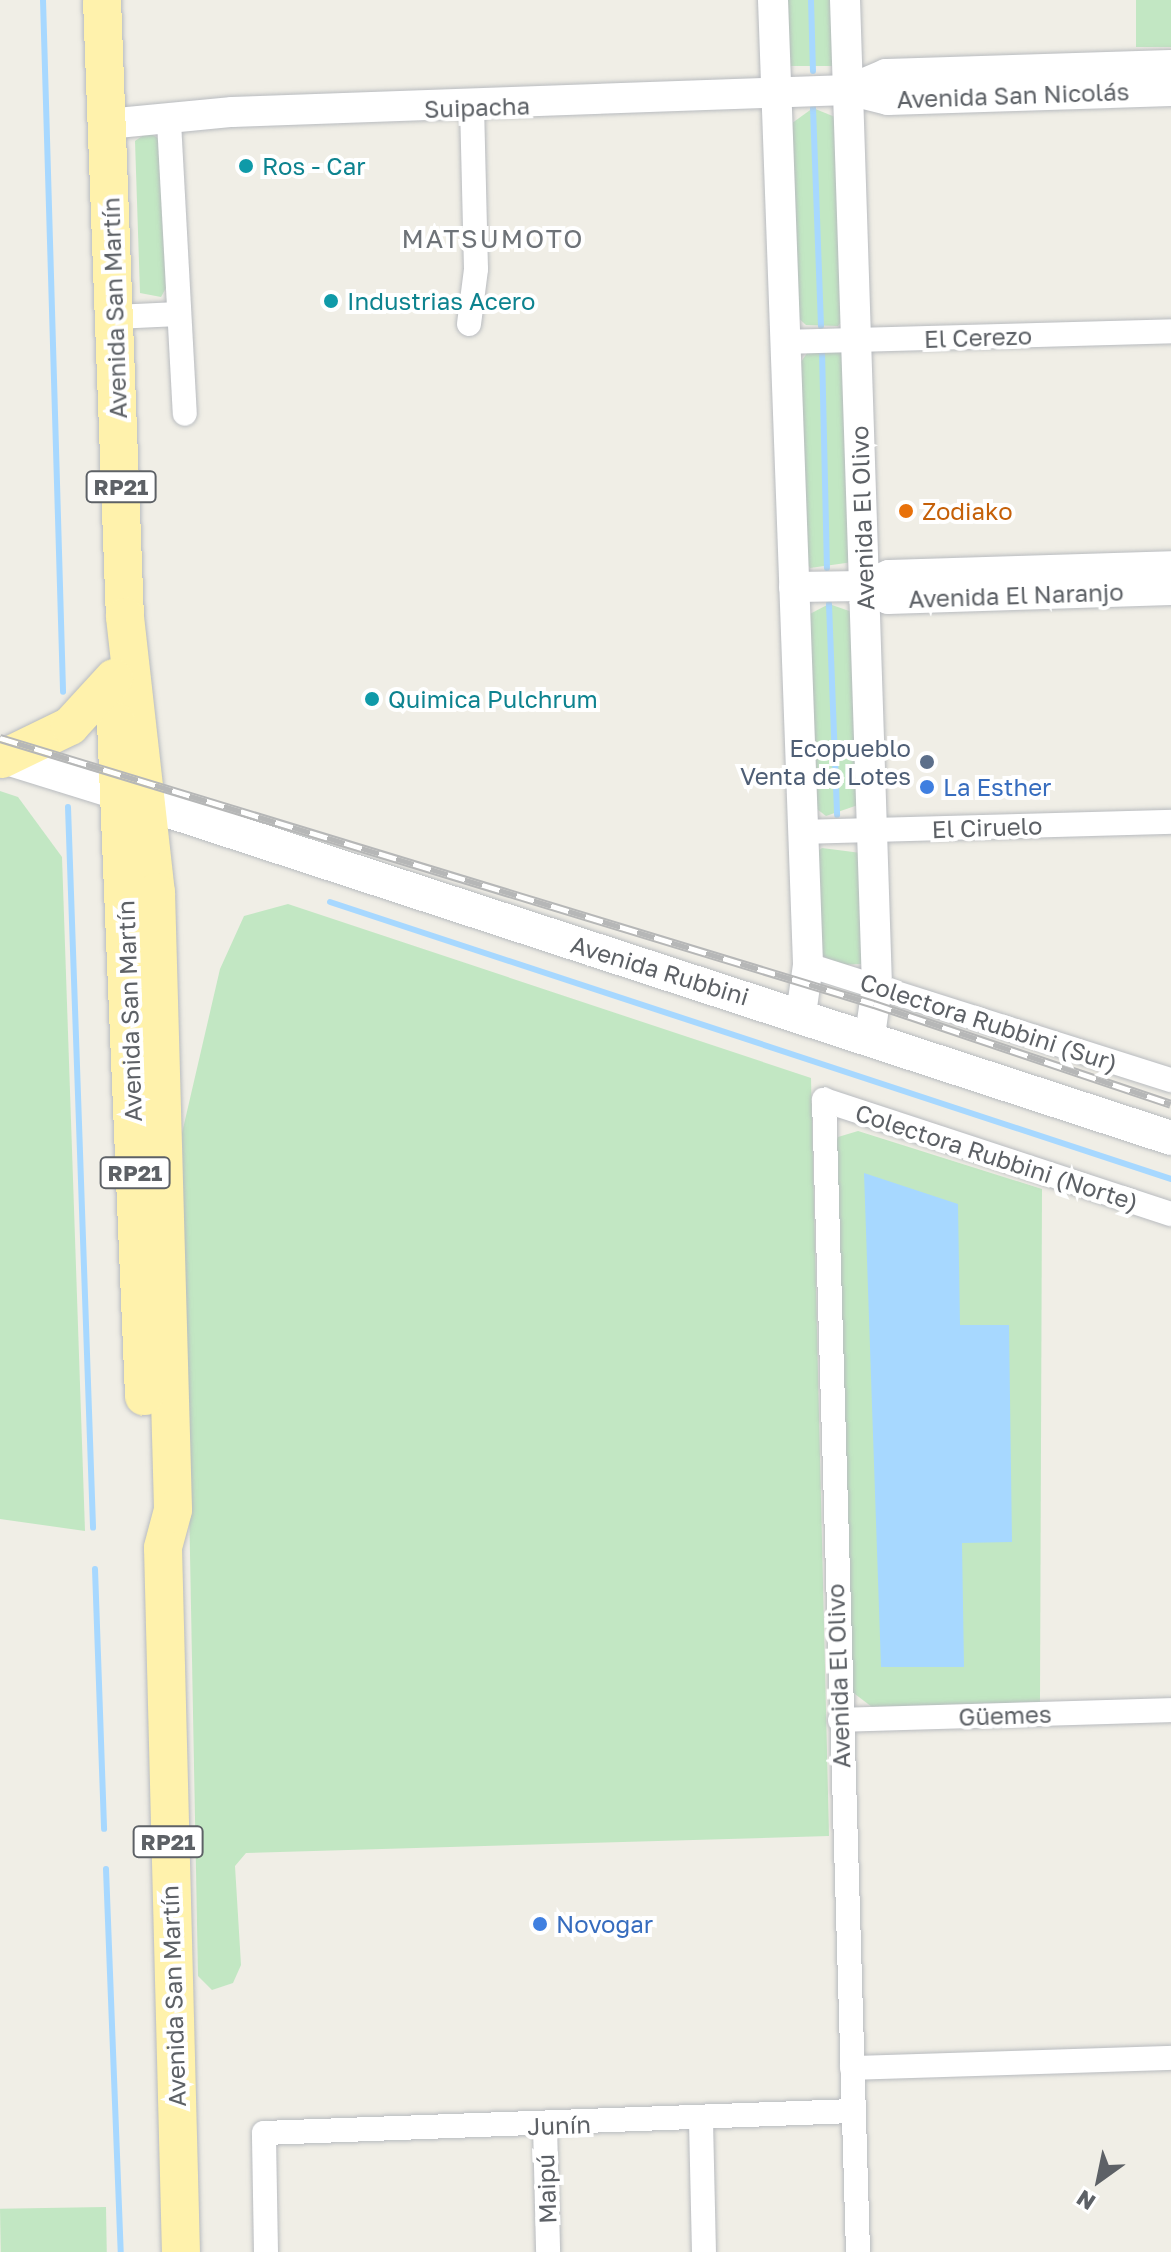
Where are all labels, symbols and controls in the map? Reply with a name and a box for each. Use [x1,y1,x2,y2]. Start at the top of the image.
street label: Avenida San Nicolás [896,77,1130,113]
street label: Suipacha [424,91,530,123]
place label: Ros - Car [262,152,366,180]
marker: Ros - Car [237,157,255,175]
street label: Avenida San Martín [96,197,132,419]
district label: MATSUMOTO [401,223,585,255]
place label: Industrias Acero [347,287,535,315]
marker: Industrias Acero [322,292,340,310]
street label: El Cerezo [923,321,1033,353]
street label: Avenida El Olivo [844,425,880,611]
road number: RP21 [85,469,157,505]
place label: Zodiako [922,497,1013,525]
marker: Zodiako [897,502,915,520]
street label: Avenida El Naranjo [908,577,1124,613]
place label: Quimica Pulchrum [388,685,598,713]
marker: Quimica Pulchrum [363,690,381,708]
place label: Ecopueblo Venta de Lotes [740,734,911,790]
marker: Ecopueblo Venta de Lotes [918,753,936,771]
place label: La Esther [943,773,1051,801]
marker: La Esther [918,778,936,796]
street label: El Ciruelo [931,811,1043,843]
street label: Avenida San Martín [111,900,147,1122]
street label: Avenida Rubbini [568,929,752,1011]
street label: Colectora Rubbini (Sur) [857,967,1121,1077]
street label: Colectora Rubbini (Norte) [852,1098,1142,1216]
road number: RP21 [99,1155,171,1191]
street label: Avenida El Olivo [820,1583,856,1769]
street label: Güemes [958,1699,1052,1731]
road number: RP21 [132,1824,204,1860]
street label: Avenida San Martín [155,1885,191,2107]
place label: Novogar [556,1910,653,1938]
marker: Novogar [531,1915,549,1933]
street label: Junín [527,2109,591,2141]
north arrow [1059,2140,1139,2220]
street label: Maipú [530,2154,562,2224]
text: N [1071,2185,1100,2216]

